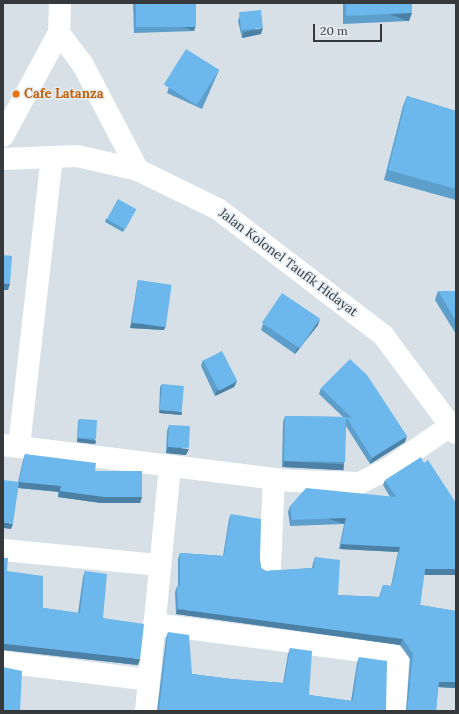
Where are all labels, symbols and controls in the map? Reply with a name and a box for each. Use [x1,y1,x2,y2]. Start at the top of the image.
scale bar [315,16,384,42]
text: 20 m [320,23,348,38]
place label: Cafe Latanza [24,86,103,102]
marker: Cafe Latanza [11,89,21,99]
street label: Jalan Kolonel Taufik Hidayat [216,206,360,320]

